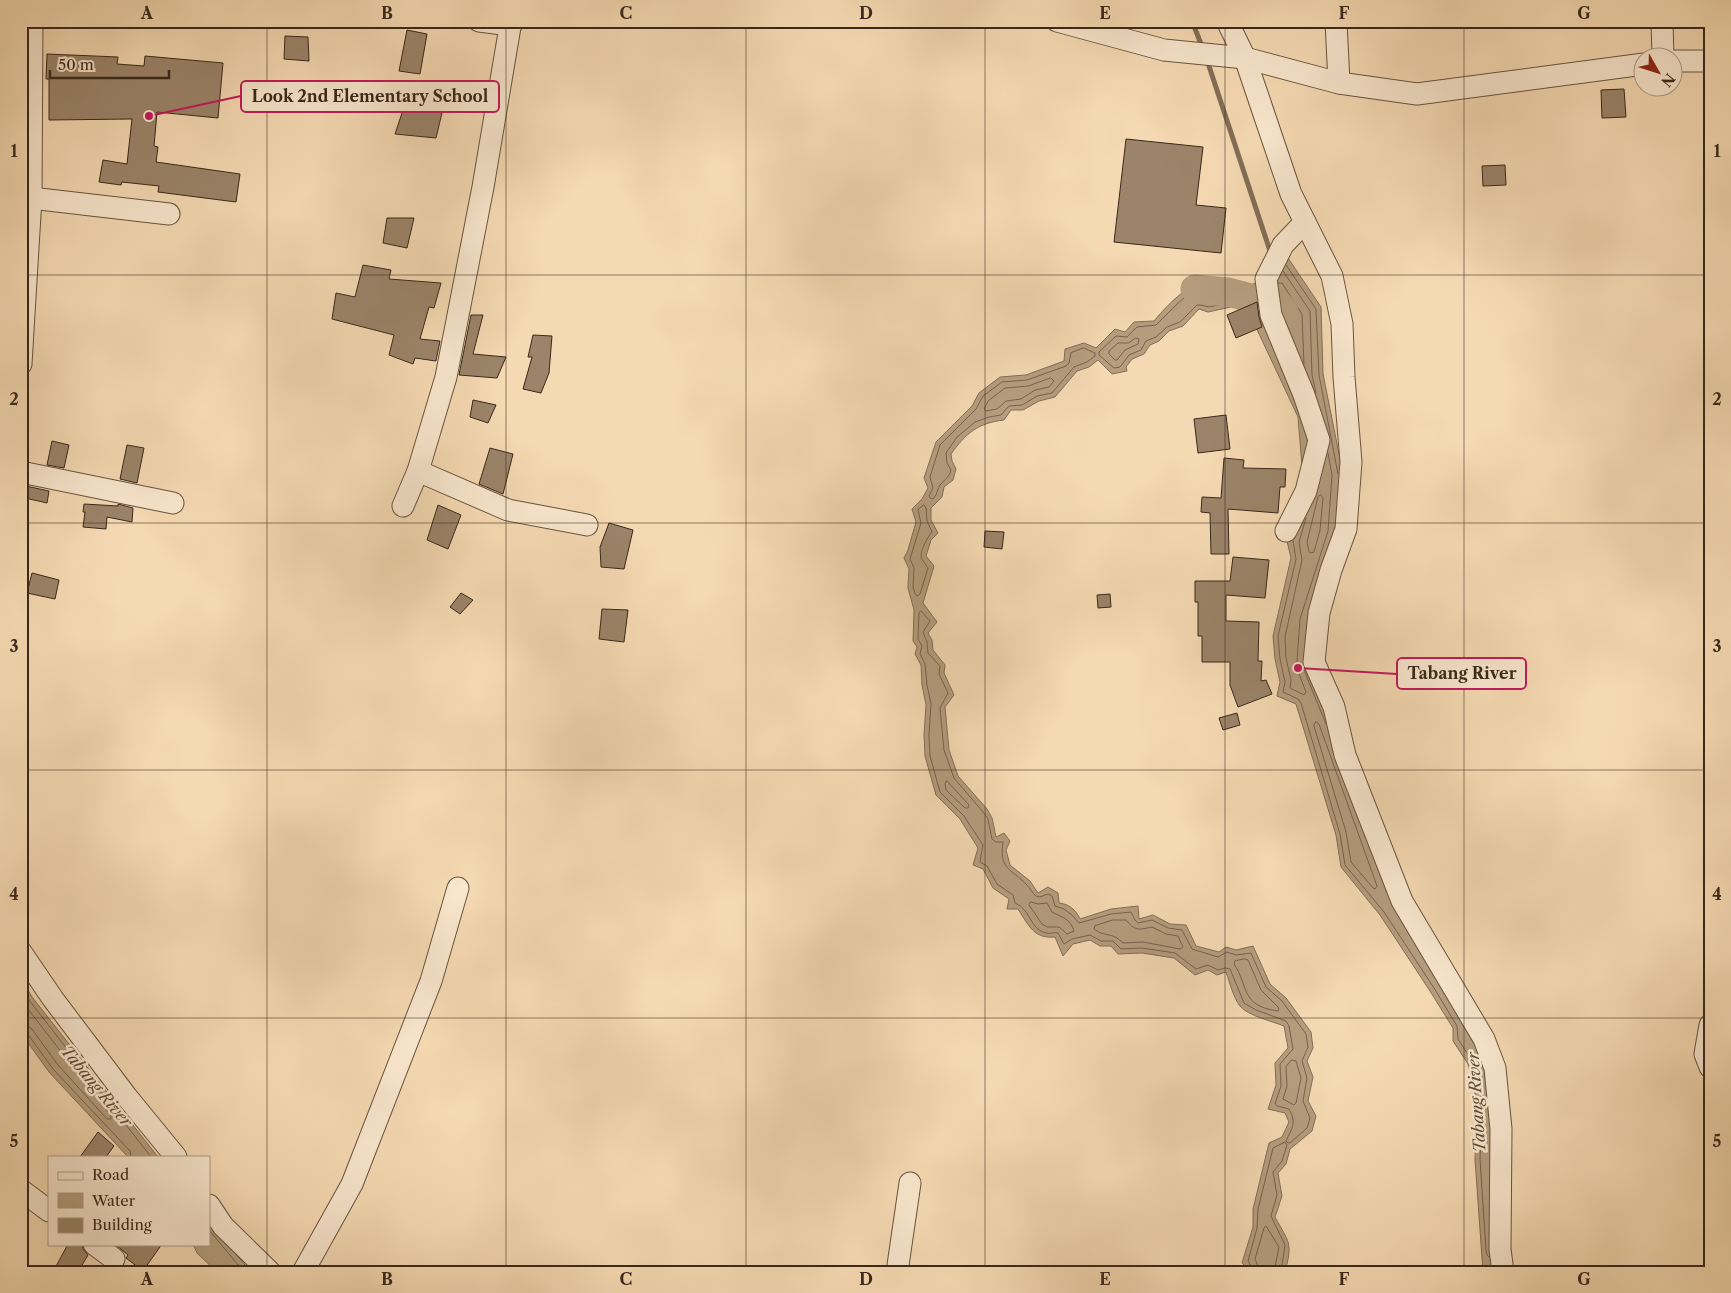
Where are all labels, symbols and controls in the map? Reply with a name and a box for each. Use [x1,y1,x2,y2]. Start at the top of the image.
text: A [140,3,154,23]
text: B [381,3,393,23]
text: C [620,3,632,23]
text: D [859,3,873,23]
text: E [1099,3,1111,23]
text: F [1339,3,1350,23]
text: G [1577,3,1591,23]
scale bar [50,48,169,80]
north arrow [1634,48,1684,98]
text: 50 m [58,55,94,74]
text: N [1657,70,1679,91]
callout: Look 2nd Elementary School [241,81,499,112]
text: Look 2nd Elementary School [252,86,489,106]
text: 1 [10,141,18,161]
text: 1 [1713,141,1721,161]
text: 2 [9,389,19,409]
text: 2 [1712,389,1722,409]
text: 3 [9,636,19,656]
text: 3 [1712,636,1722,656]
callout: Tabang River [1397,658,1526,689]
text: Tabang River [1408,663,1517,683]
text: 4 [9,884,19,904]
text: 4 [1712,884,1722,904]
water label: Tabang River [57,1041,138,1132]
water label: Tabang River [1462,1050,1489,1153]
text: 5 [10,1131,19,1151]
text: 5 [1713,1131,1722,1151]
legend [48,1156,210,1246]
text: Road [92,1165,129,1184]
text: Water [91,1191,136,1210]
text: Building [92,1215,152,1234]
text: A [140,1269,154,1289]
text: B [381,1269,393,1289]
text: C [620,1269,632,1289]
text: D [859,1269,873,1289]
text: E [1099,1269,1111,1289]
text: F [1339,1269,1350,1289]
text: G [1577,1269,1591,1289]

